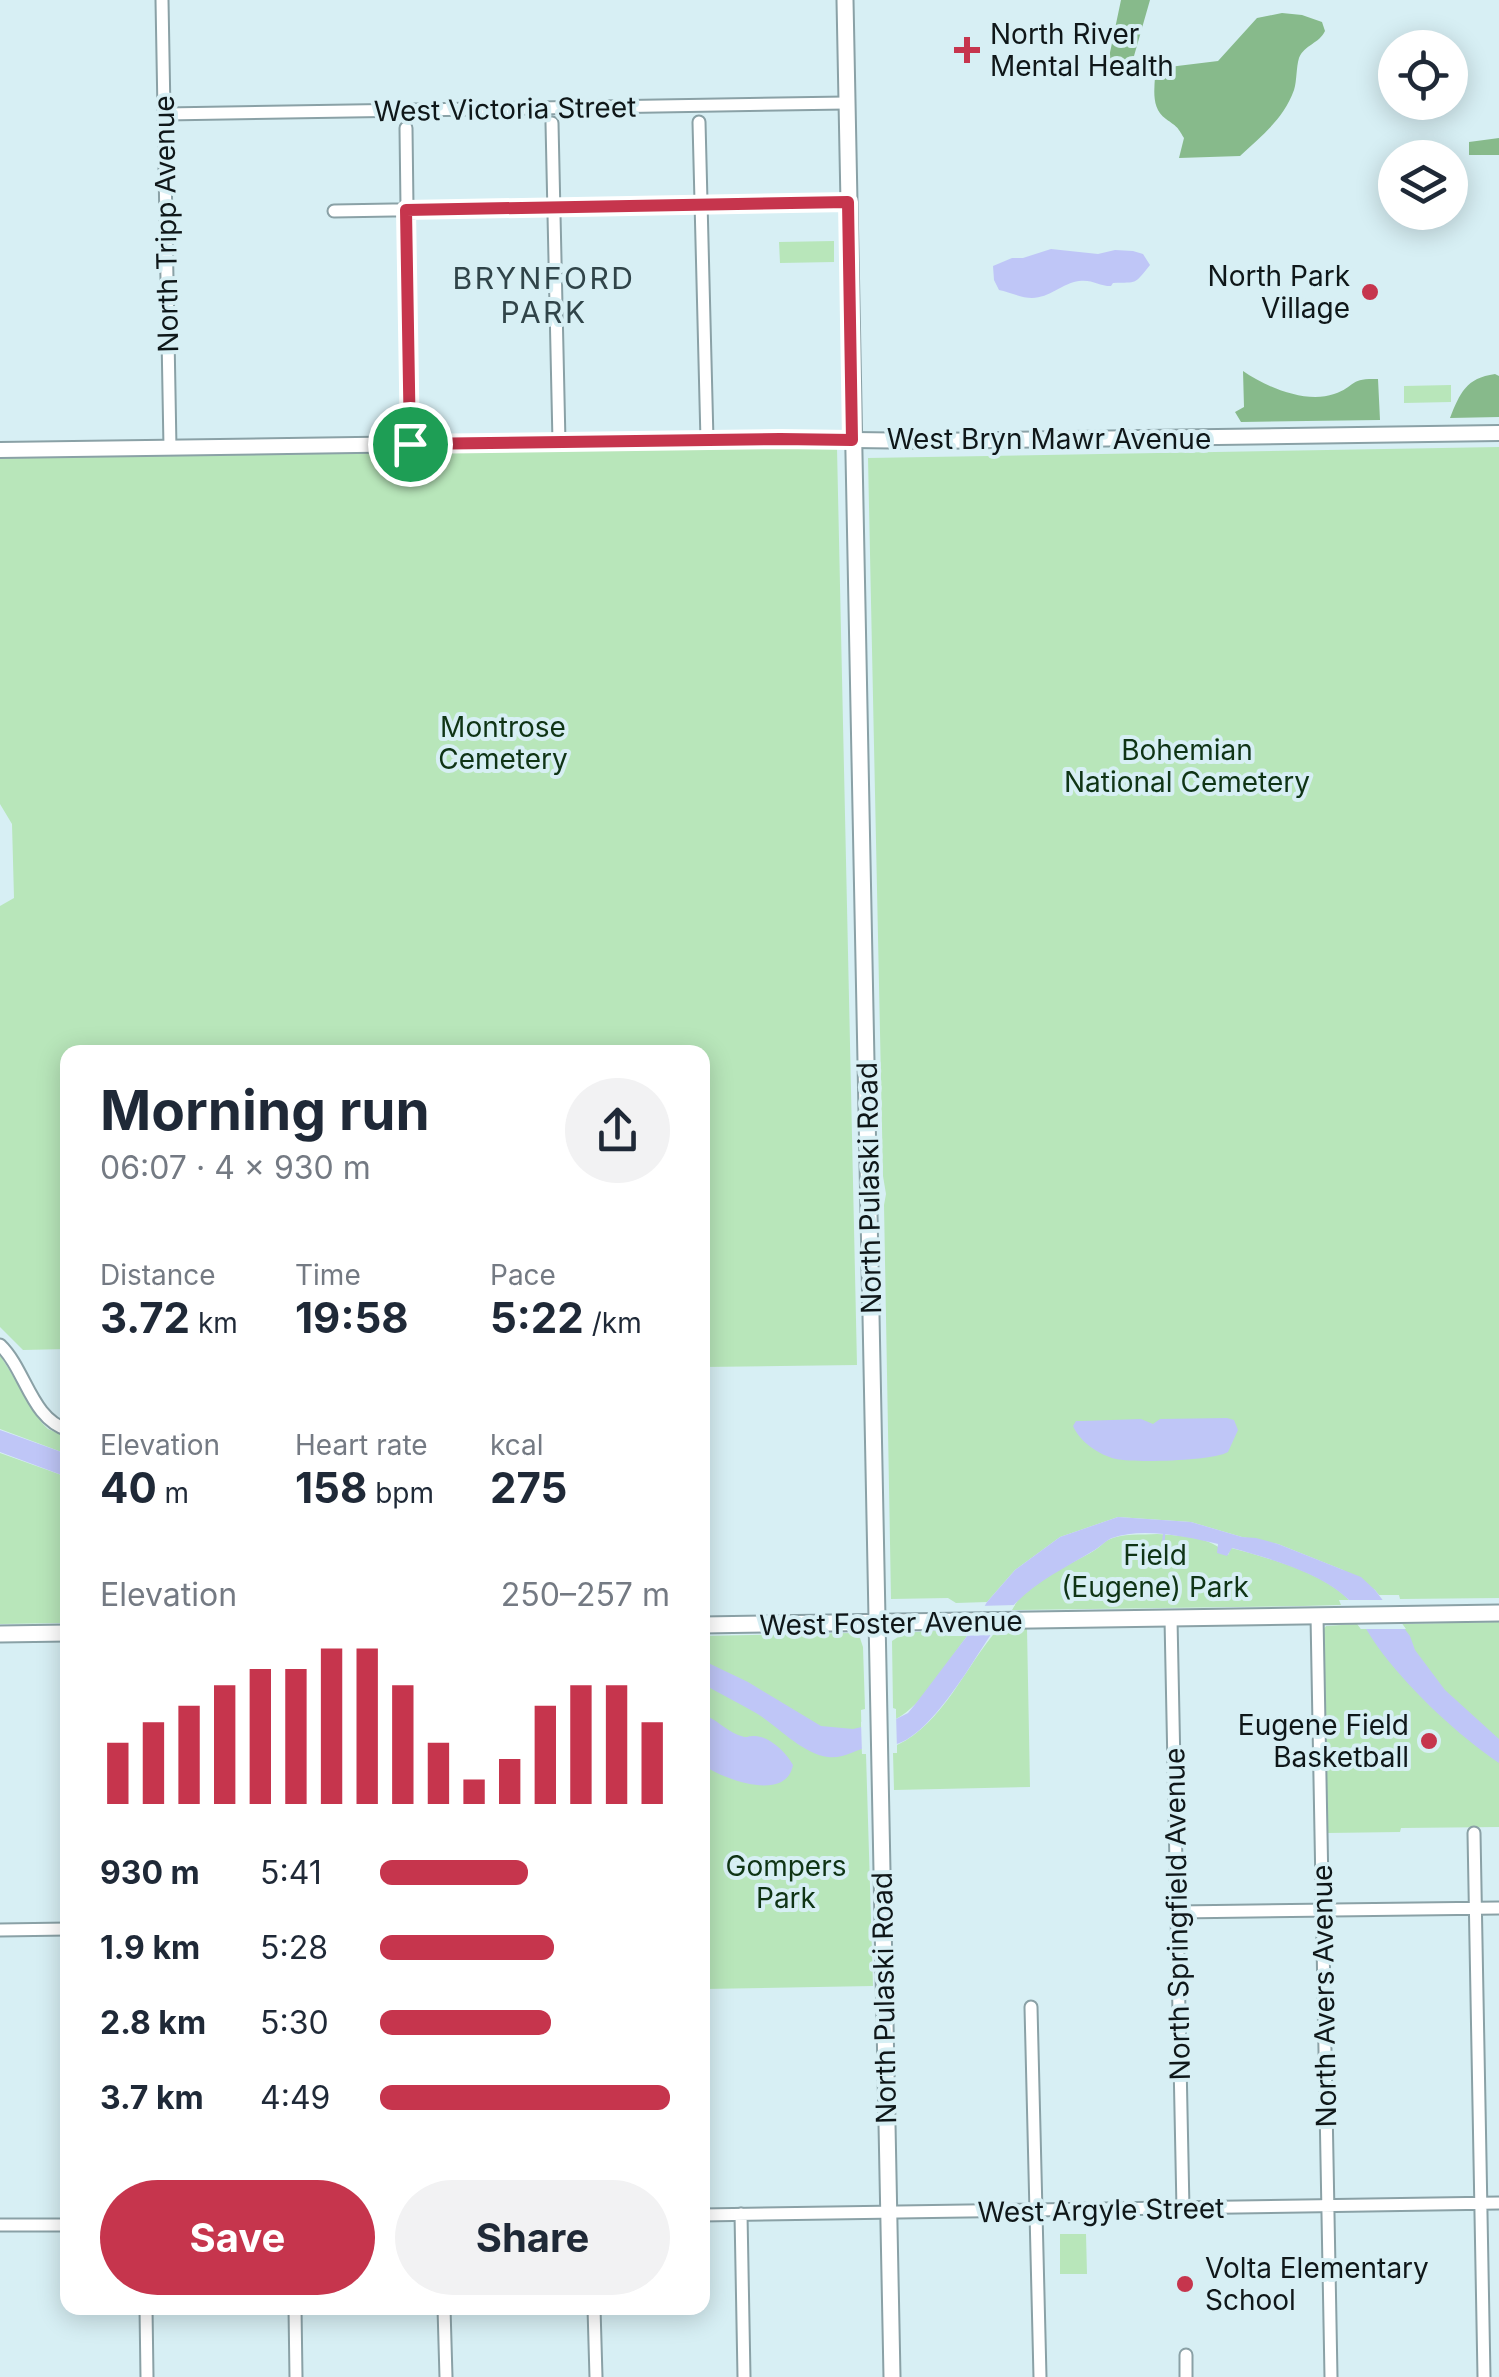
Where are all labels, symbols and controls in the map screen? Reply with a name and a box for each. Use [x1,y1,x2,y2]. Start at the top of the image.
place label: North River Mental Health [990,17,1174,83]
map controls [1378,30,1468,230]
button: locate [1378,30,1468,120]
marker: North River Mental Health [954,37,980,63]
street label: West Victoria Street [373,90,637,128]
street label: North Tripp Avenue [147,95,185,353]
button: layers [1378,140,1468,230]
place label: North Park Village [1208,259,1350,325]
district label: BRYNFORD PARK [453,260,635,330]
marker: North Park Village [1359,281,1381,303]
pin [368,402,453,487]
icon: arrive [383,417,438,472]
street label: West Bryn Mawr Avenue [887,422,1211,456]
park label: Montrose Cemetery [438,710,568,776]
park label: Bohemian National Cemetery [1064,733,1310,799]
street label: North Pulaski Road [850,1062,888,1314]
text: Morning run [100,1077,430,1143]
button: share [565,1078,670,1183]
text: 06:07 · 4 × 930 m [100,1148,371,1187]
text: Distance [100,1258,216,1292]
text: Time [295,1258,361,1292]
text: Pace [490,1258,556,1292]
text: 3.72 [100,1292,190,1343]
text: 19:58 [295,1292,409,1343]
text: 5:22 [490,1292,584,1343]
text: km [190,1306,238,1340]
text: /km [584,1306,642,1340]
text: Elevation [100,1428,220,1462]
text: Heart rate [295,1428,428,1462]
text: kcal [490,1428,544,1462]
text: 40 [100,1462,157,1513]
text: 158 [295,1462,367,1513]
text: 275 [490,1462,567,1513]
text: m [157,1476,189,1510]
text: bpm [367,1476,434,1510]
park label: Field (Eugene) Park [1061,1538,1249,1604]
text: Elevation [100,1575,237,1614]
text: 250–257 m [501,1575,670,1614]
street label: West Foster Avenue [759,1604,1023,1642]
place label: Eugene Field Basketball [1238,1708,1409,1774]
marker: Eugene Field Basketball [1418,1730,1440,1752]
street label: North Springfield Avenue [1157,1747,1197,2081]
park label: Gompers Park [726,1849,847,1915]
text: 930 m [100,1853,200,1892]
text: 5:41 [260,1853,322,1892]
street label: North Avers Avenue [1305,1864,1343,2128]
street label: North Pulaski Road [865,1872,903,2124]
text: 1.9 km [100,1928,200,1967]
text: 5:28 [260,1928,328,1967]
text: 2.8 km [100,2003,206,2042]
text: 5:30 [260,2003,329,2042]
text: 3.7 km [100,2078,204,2117]
text: 4:49 [260,2078,330,2117]
button: Save [100,2180,375,2295]
button: Share [395,2180,670,2295]
street label: West Argyle Street [977,2191,1225,2229]
place label: Volta Elementary School [1205,2251,1429,2317]
marker: Volta Elementary School [1174,2273,1196,2295]

